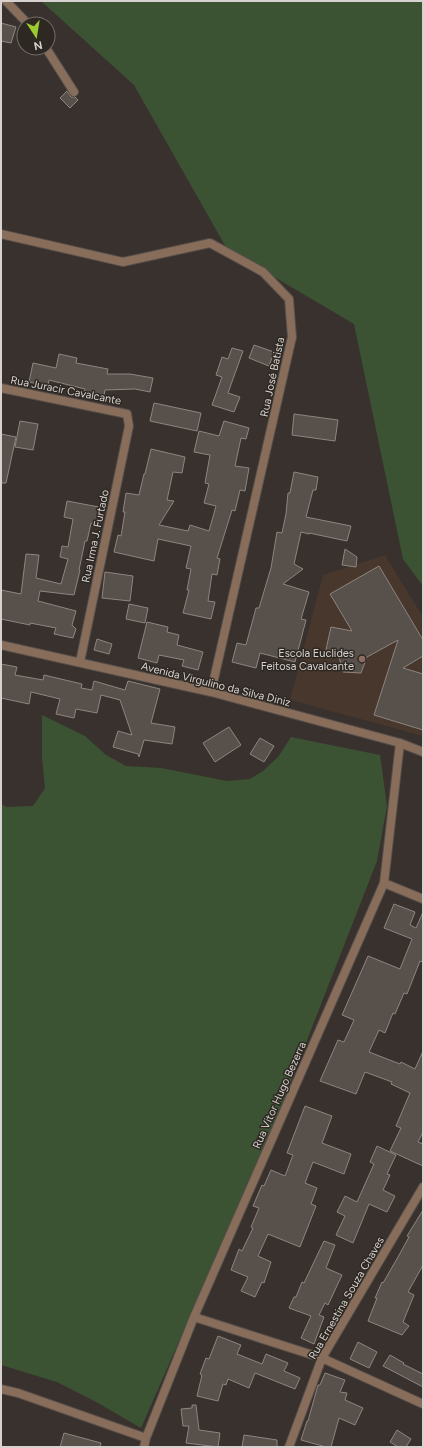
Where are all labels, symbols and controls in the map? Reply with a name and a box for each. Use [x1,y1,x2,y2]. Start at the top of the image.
north arrow [16,16,56,56]
text: N [32,38,43,53]
street label: Rua José Batista [258,336,287,418]
street label: Rua Juracir Cavalcante [10,373,122,408]
street label: Rua Irma J. Furtado [79,488,112,584]
place label: Escola Euclides Feitosa Cavalcante [261,647,354,673]
marker: Escola Euclides Feitosa Cavalcante [357,654,367,664]
street label: Avenida Virgulino da Silva Diniz [140,660,292,709]
street label: Rua Vitor Hugo Bezerra [250,1040,309,1151]
street label: Rua Ernestina Souza Chaves [306,1235,387,1362]

